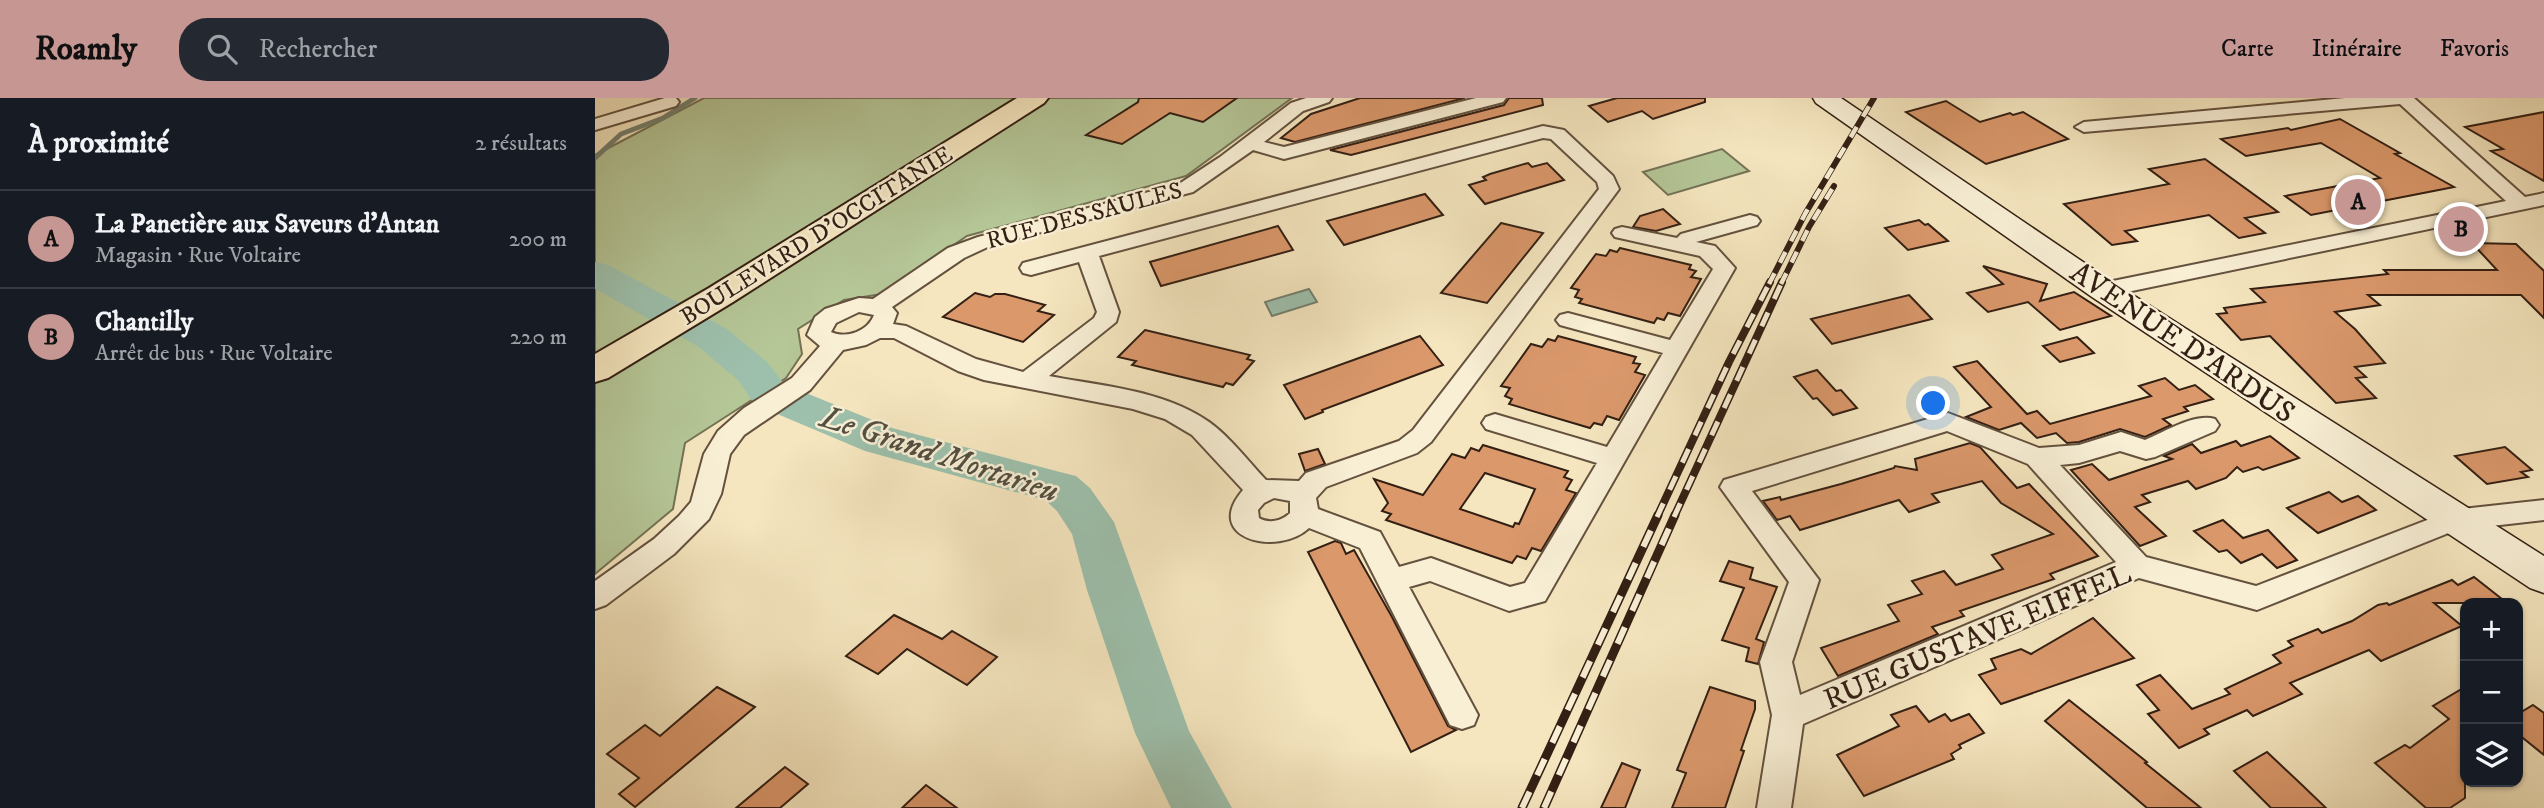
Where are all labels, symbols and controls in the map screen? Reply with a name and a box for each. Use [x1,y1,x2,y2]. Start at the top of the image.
search box [179,18,669,81]
text: Roamly [35,29,137,70]
icon: search [203,30,241,68]
text: Rechercher [259,33,377,66]
text: Carte [2221,34,2274,64]
text: Itinéraire [2312,34,2402,64]
text: Favoris [2440,34,2509,64]
text: À proximité [28,125,169,162]
text: 2 résultats [475,129,567,158]
street label: BOULEVARD D'OCCITANIE [675,139,958,332]
street label: RUE DES SAULES [983,175,1185,257]
pin: A [2335,176,2381,228]
pin: B [2438,203,2484,255]
text: La Panetière aux Saveurs d'Antan [95,208,439,241]
text: A [44,225,58,254]
text: 200 m [509,225,567,254]
text: Magasin · Rue Voltaire [95,241,301,270]
street label: AVENUE D'ARDUS [2063,254,2302,432]
text: Chantilly [95,306,193,339]
text: B [44,323,58,352]
text: 220 m [510,323,567,352]
text: Arrêt de bus · Rue Voltaire [95,339,333,368]
your location [1916,386,1950,420]
water label: Le Grand Mortarieu [813,397,1063,512]
street label: RUE GUSTAVE EIFFEL [1818,556,2137,719]
map controls [2460,598,2523,787]
button: + [2460,598,2523,661]
button: − [2460,661,2523,724]
button: layers [2460,724,2523,787]

